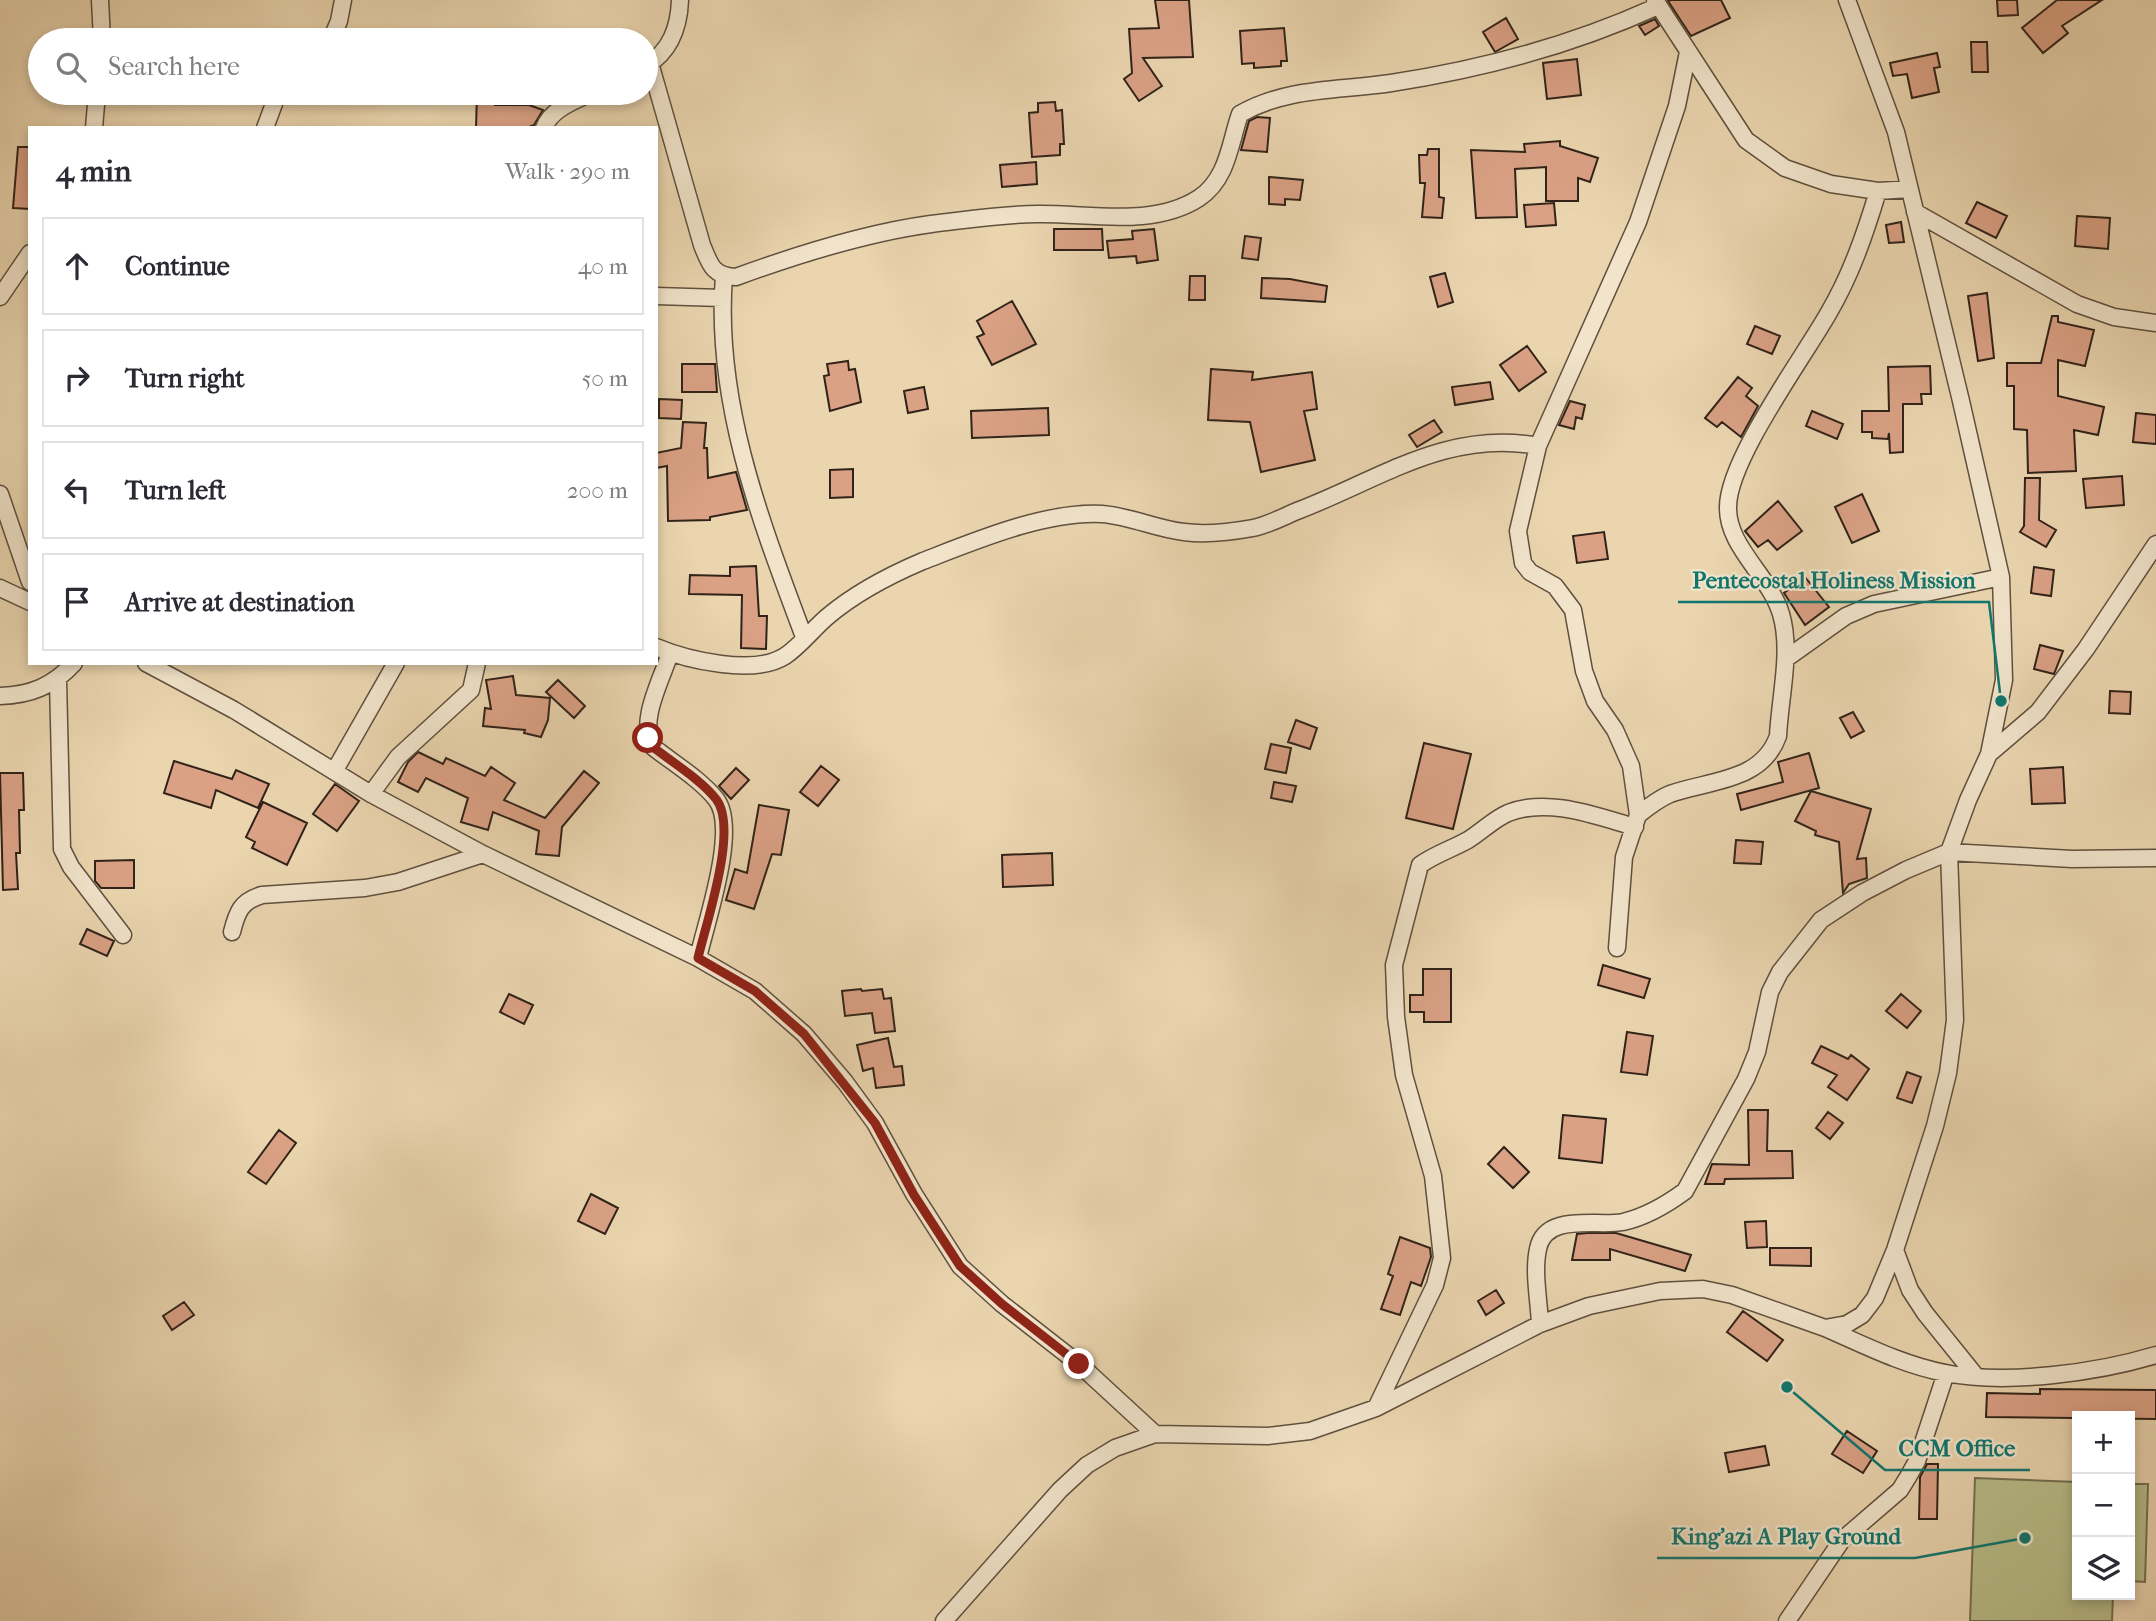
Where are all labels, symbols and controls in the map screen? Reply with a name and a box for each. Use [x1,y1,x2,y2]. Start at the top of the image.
search box [28,28,658,105]
icon: search [52,48,90,86]
text: Search here [108,51,240,82]
text: 4 min [56,154,131,189]
text: Walk · 290 m [505,158,630,185]
icon: ahead [58,247,96,285]
text: Continue [125,251,230,282]
text: 40 m [578,253,628,280]
icon: right [58,359,96,397]
text: Turn right [125,363,245,394]
text: 50 m [581,365,628,392]
icon: left [58,471,96,509]
text: Turn left [125,475,226,506]
text: 200 m [567,477,628,504]
callout: Pentecostal Holiness Mission [1678,558,1989,602]
text: Pentecostal Holiness Mission [1692,567,1976,594]
icon: arrive [58,583,96,621]
text: Arrive at destination [125,587,355,618]
route start [632,722,663,753]
route end [1063,1348,1094,1379]
map controls [2072,1411,2135,1600]
button: + [2072,1411,2135,1474]
callout: CCM Office [1885,1426,2030,1470]
text: CCM Office [1899,1435,2016,1462]
button: − [2072,1474,2135,1537]
callout: King'azi A Play Ground [1657,1514,1915,1558]
text: King'azi A Play Ground [1671,1523,1903,1550]
button: layers [2072,1537,2135,1600]

